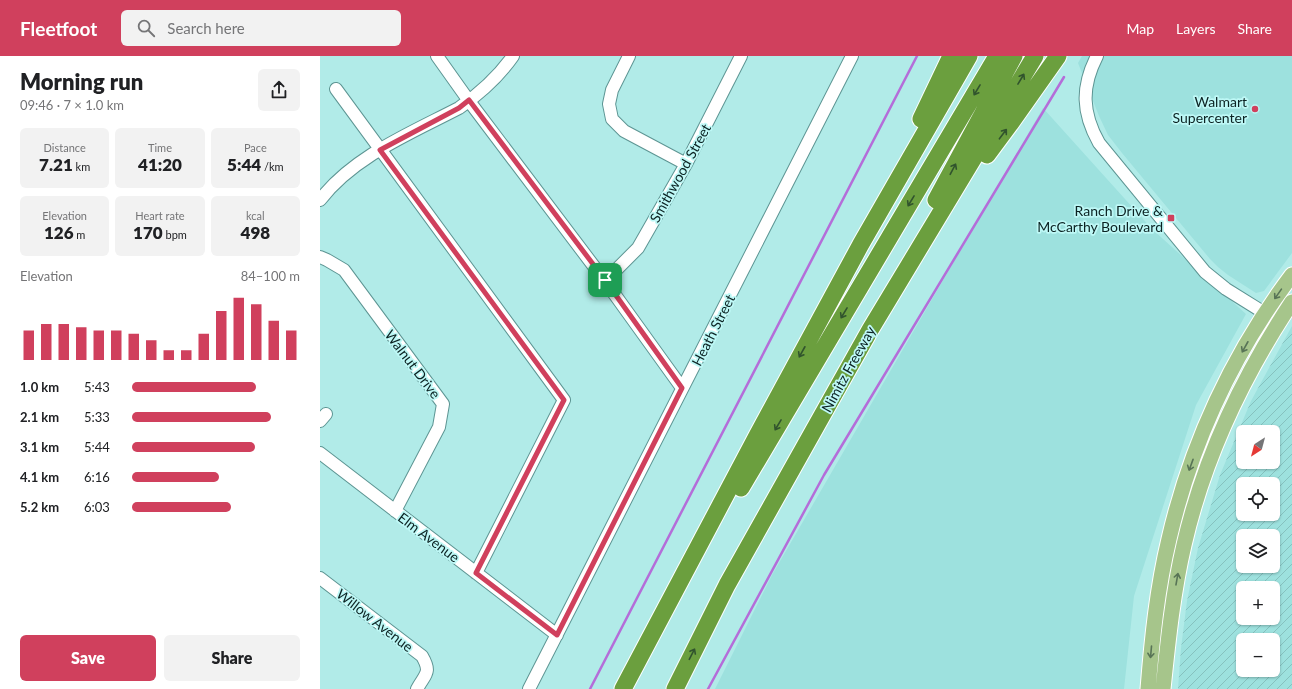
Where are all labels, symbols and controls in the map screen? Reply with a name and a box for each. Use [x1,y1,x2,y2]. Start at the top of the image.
search box [121,10,401,46]
text: Fleetfoot [20,17,97,40]
icon: search [135,17,157,39]
text: Search here [167,19,245,37]
text: Map [1126,20,1154,37]
text: Layers [1176,20,1216,37]
text: Share [1238,20,1272,37]
text: Morning run [20,68,143,95]
button: share [258,69,300,111]
one-way arrow [1018,73,1026,85]
one-way arrow [973,84,981,95]
place label: Walmart Supercenter [1173,93,1247,126]
text: 09:46 · 7 × 1.0 km [20,97,124,113]
marker: Walmart Supercenter [1250,104,1260,114]
street label: Smithwood Street [646,121,714,225]
one-way arrow [999,128,1007,139]
text: Distance [44,141,86,154]
text: Time [148,141,172,154]
text: Pace [244,141,267,154]
text: 7.21 [39,154,73,175]
text: 41:20 [138,154,182,175]
text: 5:44 [227,154,261,175]
text: km [73,160,90,173]
text: /km [261,160,284,173]
one-way arrow [949,163,957,175]
one-way arrow [906,195,914,207]
place label: Ranch Drive & McCarthy Boulevard [1037,202,1163,235]
text: Elevation [42,209,87,222]
text: Heart rate [135,209,185,222]
text: kcal [246,209,265,222]
marker: Ranch Drive & McCarthy Boulevard [1166,213,1176,223]
text: 126 [44,222,74,243]
text: 170 [133,222,163,243]
text: 498 [241,222,270,243]
text: m [74,228,85,241]
text: bpm [163,228,187,241]
pin [588,263,622,297]
text: Elevation [20,268,73,284]
text: 84–100 m [241,268,300,284]
icon: arrive [594,269,616,291]
one-way arrow [1274,288,1282,299]
street label: Heath Street [688,291,738,369]
one-way arrow [840,307,848,319]
street label: Nimitz Freeway [817,322,879,415]
street label: Walnut Drive [382,326,444,402]
one-way arrow [1241,341,1248,353]
one-way arrow [798,346,805,358]
text: 1.0 km [20,379,59,395]
text: 5:43 [84,379,110,395]
text: 2.1 km [20,409,59,425]
text: 5:33 [84,409,110,425]
one-way arrow [774,419,782,431]
north arrow [1236,425,1280,469]
map controls [1236,425,1280,677]
text: 3.1 km [20,439,59,455]
text: 5:44 [84,439,110,455]
one-way arrow [1187,458,1195,470]
text: 4.1 km [20,469,59,485]
text: 6:16 [84,469,110,485]
button: locate [1236,477,1280,521]
text: 5.2 km [20,499,59,515]
text: 6:03 [84,499,110,515]
street label: Elm Avenue [395,508,463,566]
button: layers [1236,529,1280,573]
one-way arrow [1174,573,1182,586]
button: + [1236,581,1280,625]
street label: Willow Avenue [333,585,417,655]
button: − [1236,633,1280,677]
button: Save [20,635,156,681]
button: Share [164,635,300,681]
one-way arrow [1147,645,1155,658]
one-way arrow [689,648,696,660]

